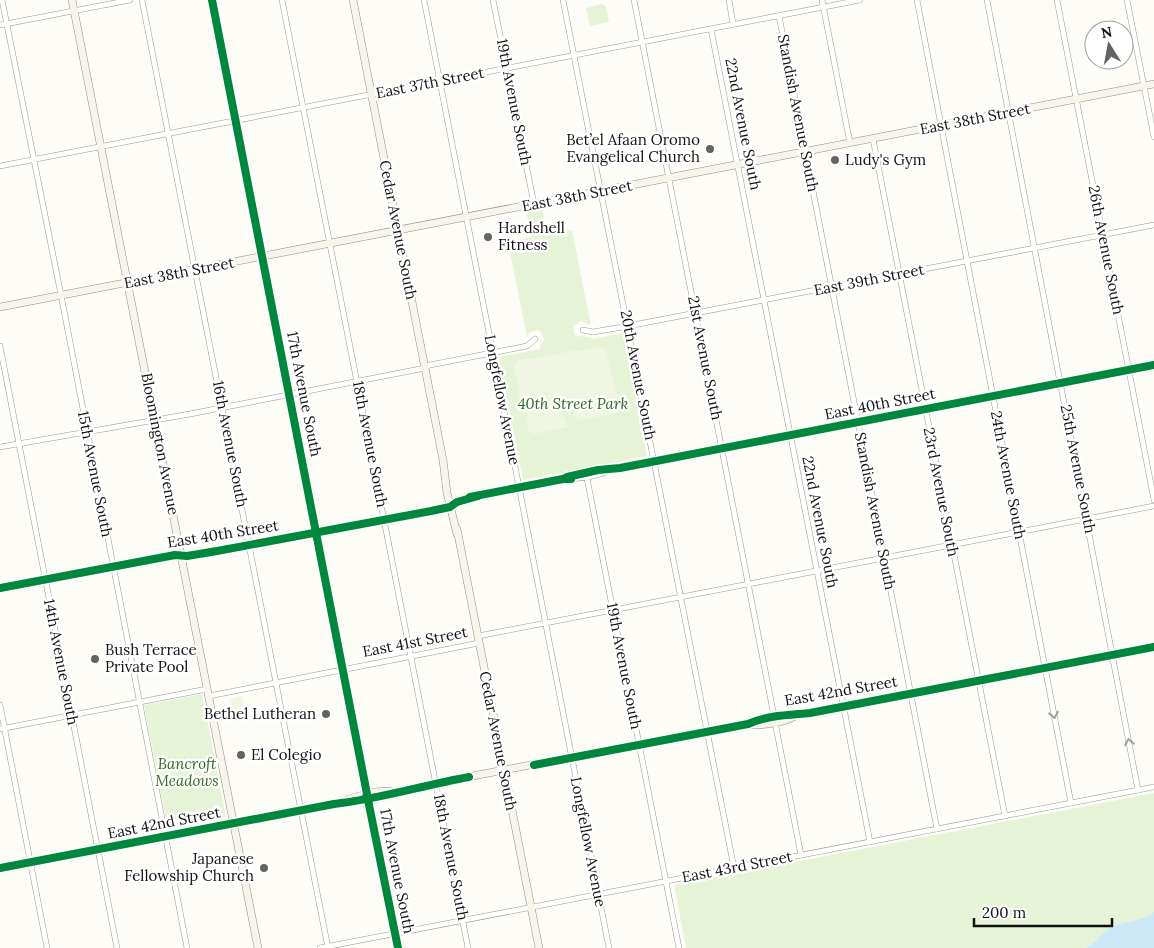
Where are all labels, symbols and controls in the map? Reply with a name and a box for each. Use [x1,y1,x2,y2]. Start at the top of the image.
north arrow [1084,20,1134,70]
text: N [1099,22,1114,42]
street label: Standish Avenue South [774,33,823,193]
street label: 19th Avenue South [493,37,536,167]
street label: 22nd Avenue South [721,56,766,192]
street label: East 37th Street [374,63,486,102]
street label: East 38th Street [918,98,1032,139]
place label: Bet’el Afaan Oromo Evangelical Church [566,130,700,166]
marker: Bet’el Afaan Oromo Evangelical Church [704,143,716,155]
place label: Ludy's Gym [845,150,926,169]
marker: Ludy's Gym [829,154,841,166]
street label: Cedar Avenue South [376,159,421,301]
street label: East 38th Street [520,175,634,216]
street label: 26th Avenue South [1085,184,1128,316]
place label: Hardshell Fitness [498,218,565,254]
marker: Hardshell Fitness [482,231,494,243]
street label: East 38th Street [122,252,236,293]
street label: East 39th Street [812,259,926,300]
street label: 21st Avenue South [684,294,727,422]
street label: 20th Avenue South [617,308,660,442]
street label: 17th Avenue South [283,330,326,458]
street label: Longfellow Avenue [481,333,524,467]
street label: Bloomington Avenue [137,371,184,517]
street label: 16th Avenue South [209,379,252,509]
street label: 18th Avenue South [349,379,392,509]
street label: East 40th Street [823,383,937,424]
park label: 40th Street Park [518,394,629,413]
street label: 25th Avenue South [1057,403,1100,535]
street label: 15th Avenue South [74,409,117,539]
street label: 24th Avenue South [987,409,1030,541]
street label: 23rd Avenue South [920,426,963,558]
street label: Standish Avenue South [851,431,900,591]
street label: 22nd Avenue South [798,454,843,590]
street label: East 40th Street [166,515,280,552]
street label: 14th Avenue South [40,597,83,727]
street label: 19th Avenue South [603,601,646,731]
street label: East 41st Street [361,622,469,661]
place label: Bush Terrace Private Pool [105,640,197,676]
marker: Bush Terrace Private Pool [89,653,101,665]
street label: Cedar Avenue South [476,670,521,812]
street label: East 42nd Street [783,671,899,710]
place label: Bethel Lutheran [204,704,316,723]
marker: Bethel Lutheran [320,708,332,720]
one-way arrow [1049,711,1059,720]
one-way arrow [1125,738,1135,747]
place label: El Colegio [251,745,322,764]
marker: El Colegio [235,749,247,761]
park label: Bancroft Meadows [155,754,219,790]
street label: Longfellow Avenue [567,775,610,909]
street label: 18th Avenue South [430,792,473,922]
street label: East 42nd Street [106,802,222,843]
street label: 17th Avenue South [376,807,419,935]
street label: East 43rd Street [680,846,794,887]
place label: Japanese Fellowship Church [124,849,254,885]
marker: Japanese Fellowship Church [258,862,270,874]
scale bar [974,896,1112,928]
text: 200 m [982,903,1026,922]

